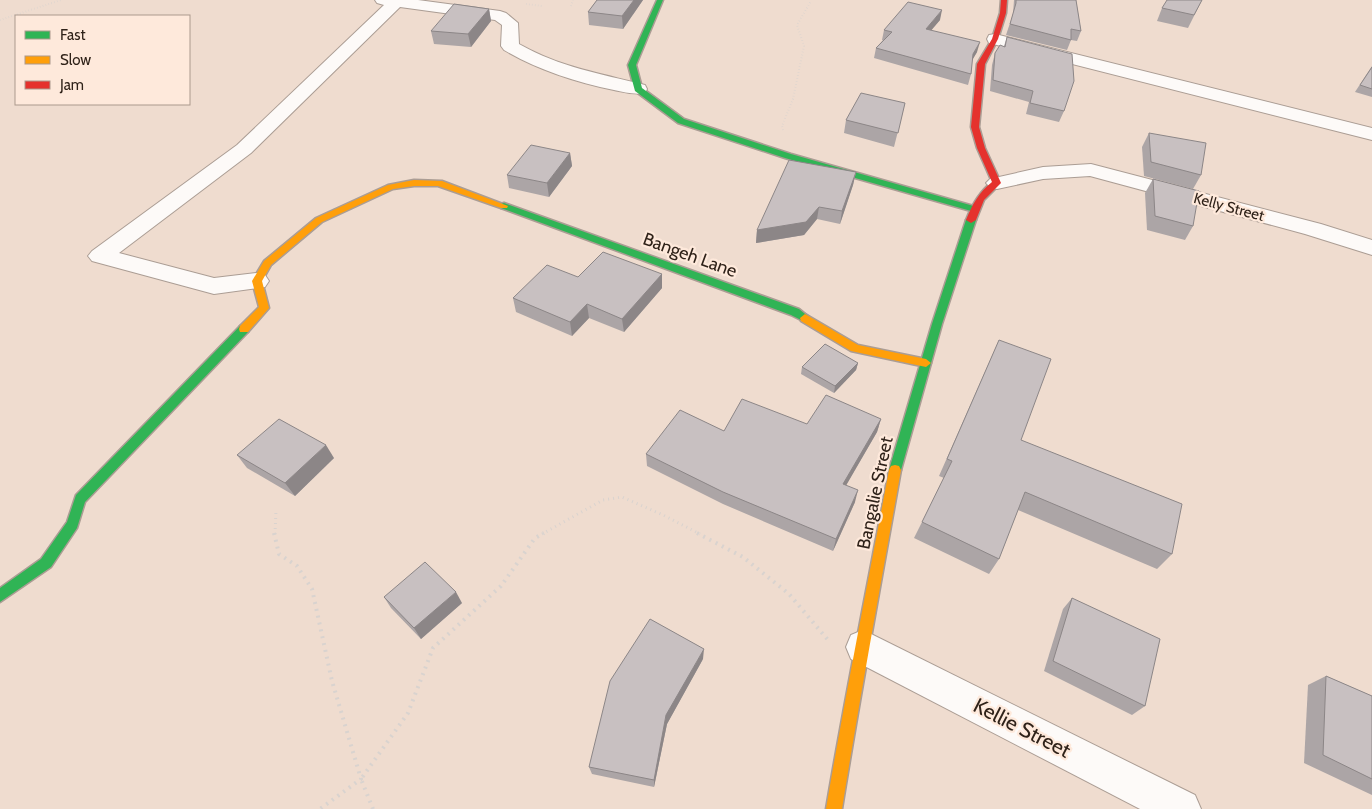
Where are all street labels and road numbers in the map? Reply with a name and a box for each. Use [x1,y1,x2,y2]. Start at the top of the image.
street label: Kelly Street [1192,189,1266,225]
street label: Bangeh Lane [640,228,740,282]
street label: Bangalie Street [852,435,898,551]
street label: Kellie Street [969,692,1075,763]

